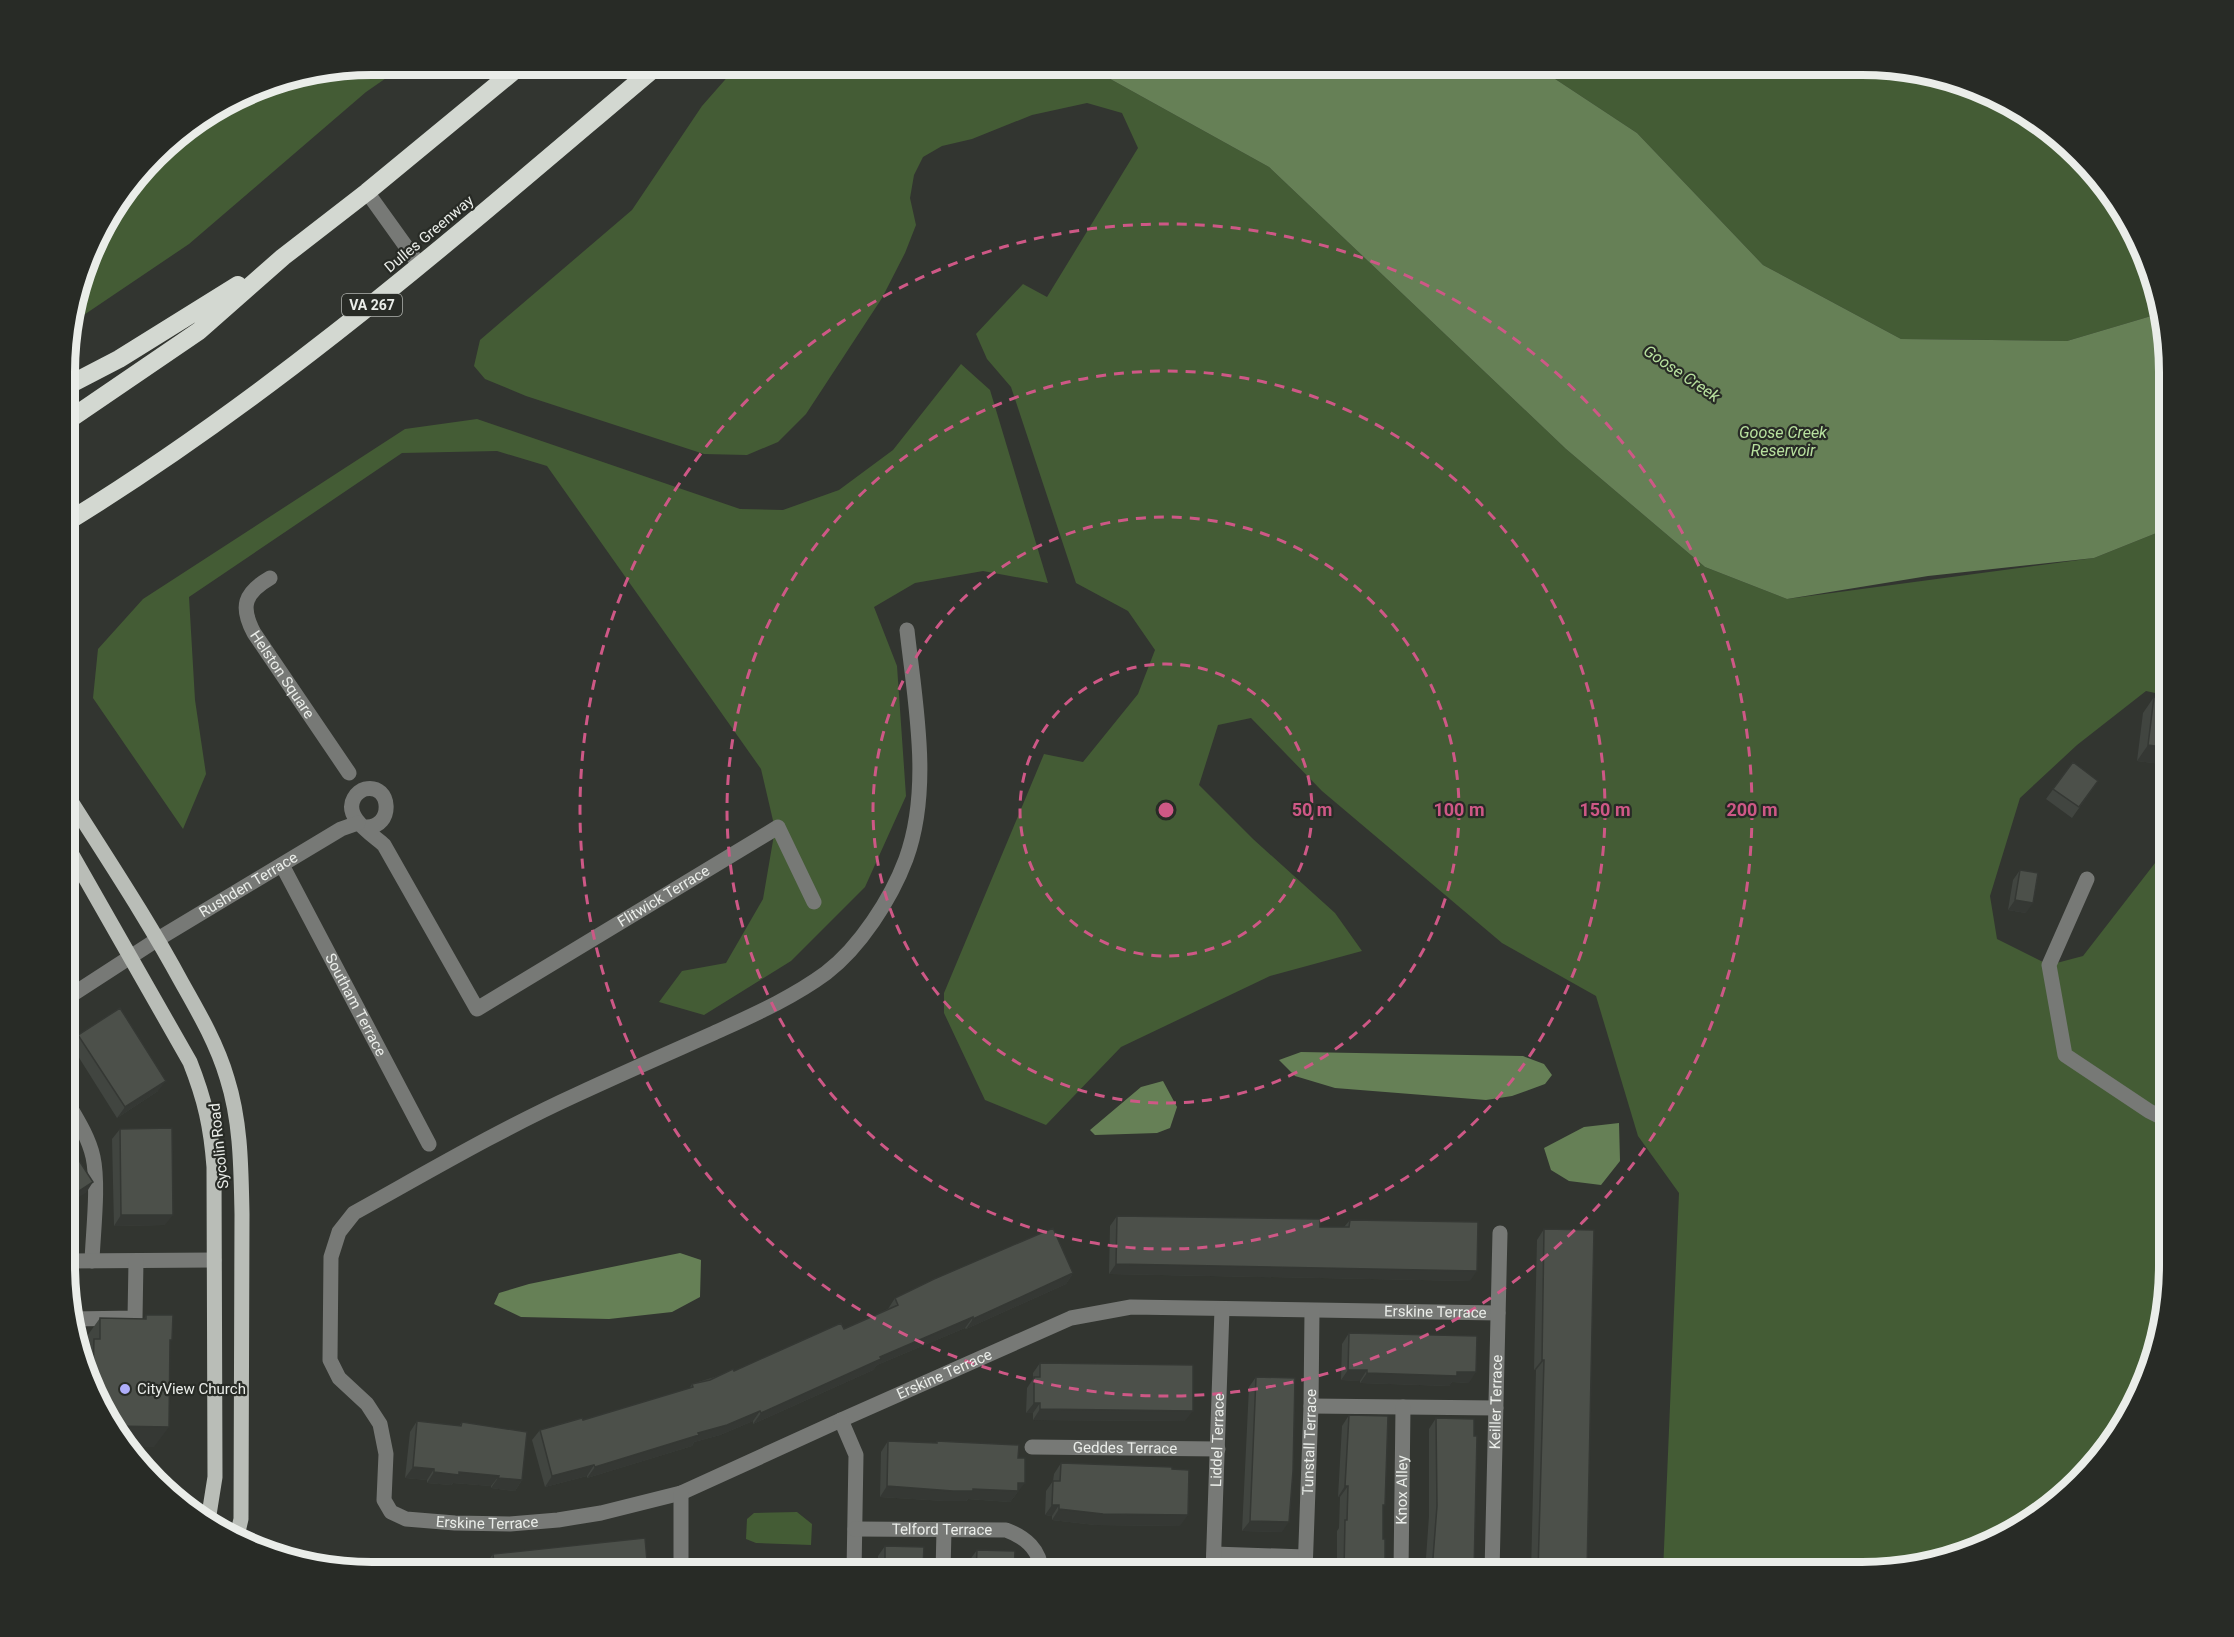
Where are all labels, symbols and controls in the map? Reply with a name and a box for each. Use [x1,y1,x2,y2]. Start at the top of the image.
street label: Dulles Greenway [381,192,477,276]
road number: VA 267 [342,294,402,316]
water label: Goose Creek [1640,341,1724,407]
water label: Goose Creek Reservoir [1739,423,1828,460]
street label: Helston Square [246,627,318,722]
text: 50 m [1292,799,1332,820]
text: 100 m [1433,799,1485,820]
text: 150 m [1579,799,1631,820]
text: 200 m [1726,799,1778,820]
centre of rings [1156,800,1176,820]
street label: Rushden Terrace [196,848,301,921]
street label: Flitwick Terrace [614,861,713,931]
street label: Southam Terrace [321,950,390,1059]
street label: Sycolin Road [206,1102,232,1190]
street label: Erskine Terrace [1384,1302,1487,1322]
street label: Erskine Terrace [894,1345,995,1403]
street label: Keiller Terrace [1486,1354,1506,1450]
place label: CityView Church [137,1380,246,1398]
marker: CityView Church [118,1382,132,1396]
street label: Tunstall Terrace [1299,1389,1320,1496]
street label: Liddel Terrace [1207,1393,1228,1487]
street label: Geddes Terrace [1073,1438,1177,1458]
street label: Knox Alley [1393,1455,1411,1525]
street label: Erskine Terrace [435,1512,539,1533]
street label: Telford Terrace [892,1520,992,1539]

